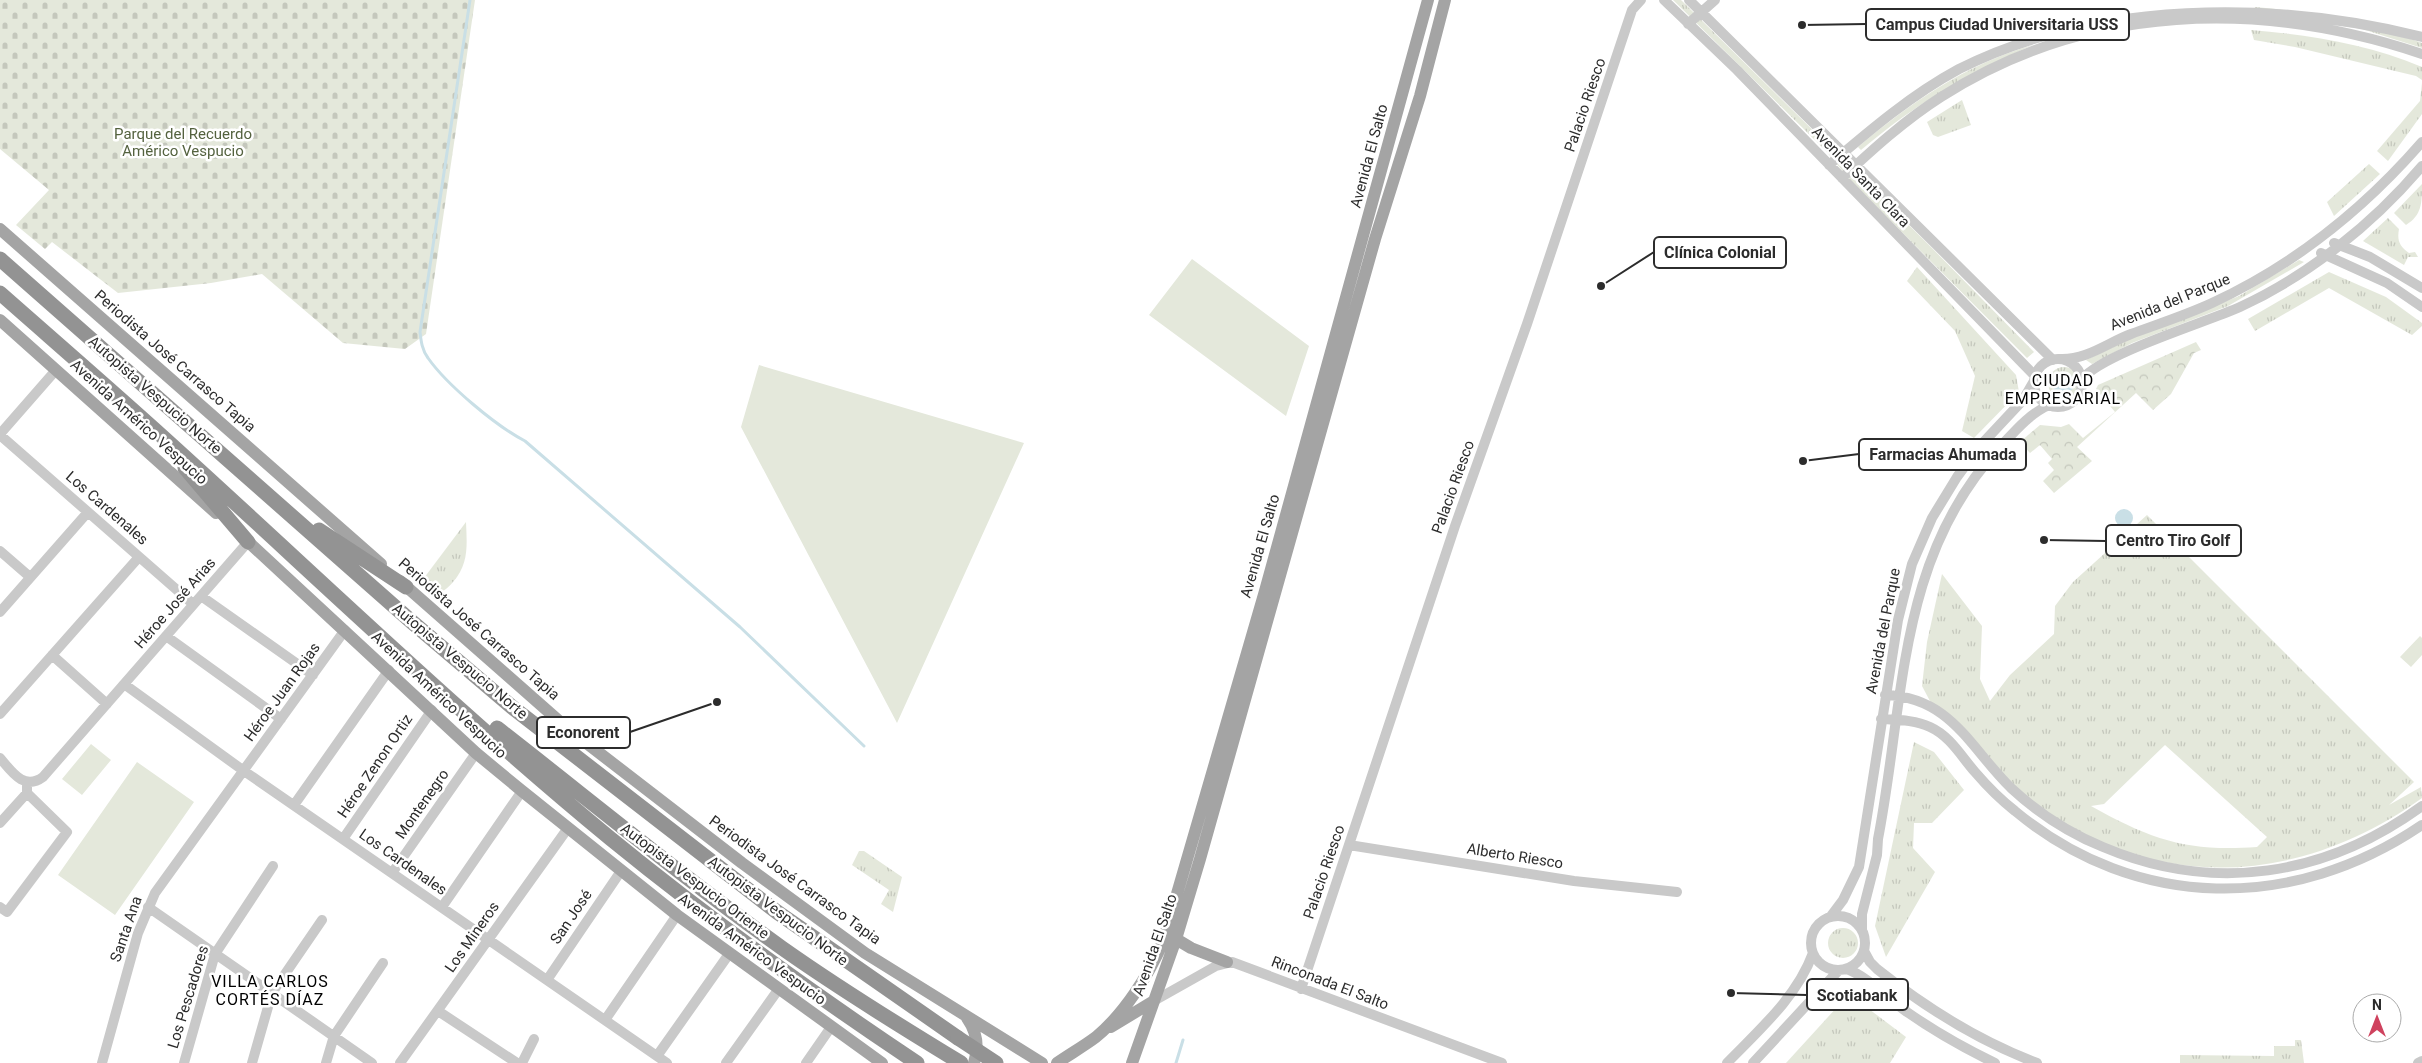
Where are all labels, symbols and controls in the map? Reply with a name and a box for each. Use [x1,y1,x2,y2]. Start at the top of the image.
callout: Campus Ciudad Universitaria USS [1866,9,2129,40]
text: Campus Ciudad Universitaria USS [1876,15,2119,34]
street label: Palacio Riesco [1561,56,1609,154]
street label: Avenida El Salto [1346,102,1392,210]
street label: Avenida Santa Clara [1808,123,1914,231]
park label: Parque del Recuerdo Américo Vespucio [114,125,252,160]
callout: Clínica Colonial [1654,237,1786,268]
text: Clínica Colonial [1664,243,1776,262]
street label: Avenida del Parque [2107,270,2233,334]
street label: Periodista José Carrasco Tapia [91,286,259,436]
street label: Autopista Vespucio Norte [85,332,225,458]
street label: Avenida Américo Vespucio [67,356,211,488]
district label: CIUDAD EMPRESARIAL [2005,371,2121,408]
street label: Palacio Riesco [1428,438,1478,536]
callout: Farmacias Ahumada [1859,439,2026,470]
text: Farmacias Ahumada [1869,445,2017,464]
street label: Los Cardenales [62,467,152,549]
street label: Avenida El Salto [1237,492,1283,600]
callout: Centro Tiro Golf [2106,525,2241,556]
text: Centro Tiro Golf [2116,531,2230,550]
street label: Héroe José Arias [131,554,219,652]
street label: Periodista José Carrasco Tapia [395,554,563,704]
street label: Avenida del Parque [1862,567,1904,695]
street label: Autopista Vespucio Norte [389,599,531,723]
street label: Avenida Américo Vespucio [368,628,510,762]
street label: Héroe Juan Rojas [240,639,324,745]
street label: Héroe Zenon Ortiz [334,711,416,821]
callout: Econorent [537,717,630,748]
text: Econorent [547,723,620,742]
street label: Montenegro [391,766,453,842]
street label: Periodista José Carrasco Tapia [706,812,884,948]
street label: Autopista Vespucio Oriente [617,819,773,943]
street label: Palacio Riesco [1300,823,1348,921]
street label: Los Cardenales [356,825,450,899]
street label: Alberto Riesco [1466,840,1564,872]
street label: Autopista Vespucio Norte [704,852,852,970]
street label: San José [546,886,596,948]
street label: Avenida Américo Vespucio [675,889,829,1009]
street label: Avenida El Salto [1129,892,1181,998]
street label: Santa Ana [106,894,146,964]
street label: Los Mineros [441,898,503,976]
street label: Los Pescadores [164,943,212,1051]
street label: Rinconada El Salto [1269,952,1391,1014]
district label: VILLA CARLOS CORTÉS DÍAZ [211,972,329,1009]
callout: Scotiabank [1807,979,1908,1010]
text: Scotiabank [1817,986,1898,1005]
north arrow [2352,993,2402,1043]
text: N [2372,997,2382,1013]

